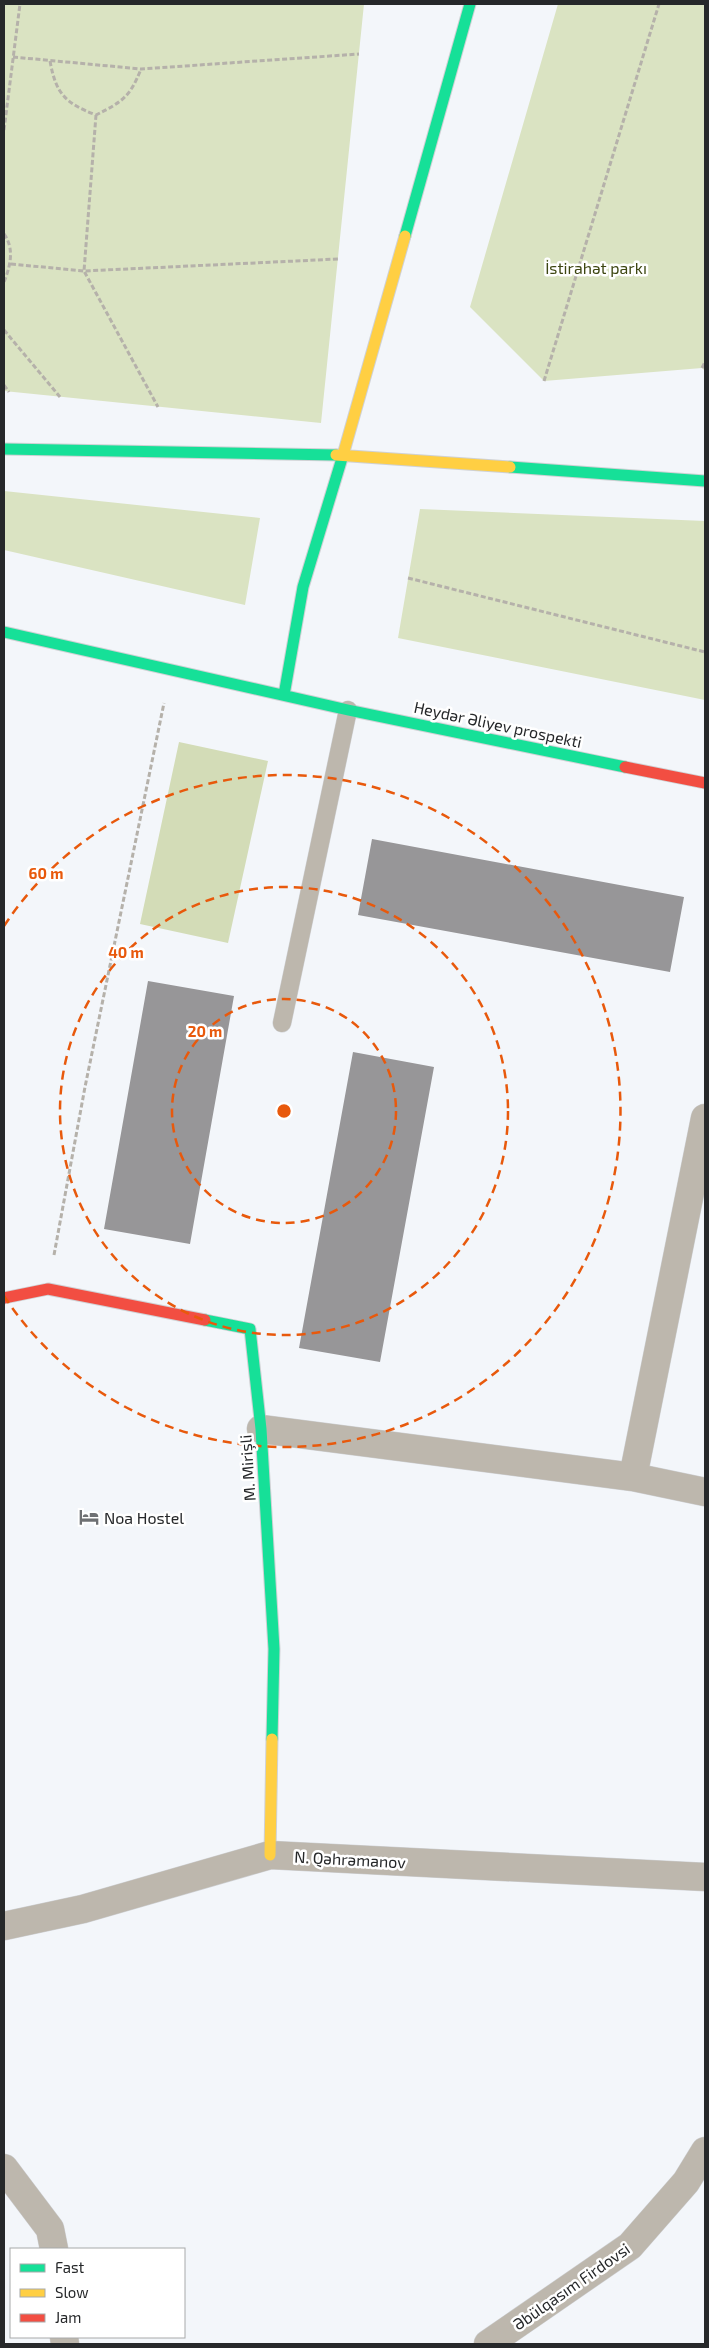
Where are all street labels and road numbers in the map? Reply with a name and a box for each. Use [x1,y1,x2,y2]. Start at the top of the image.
street label: Heydər Əliyev prospekti [412,697,584,751]
street label: M. Mirişli [235,1434,260,1502]
street label: N. Qəhrəmanov [294,1847,407,1872]
street label: Əbülqasım Firdovsi [509,2239,633,2333]

